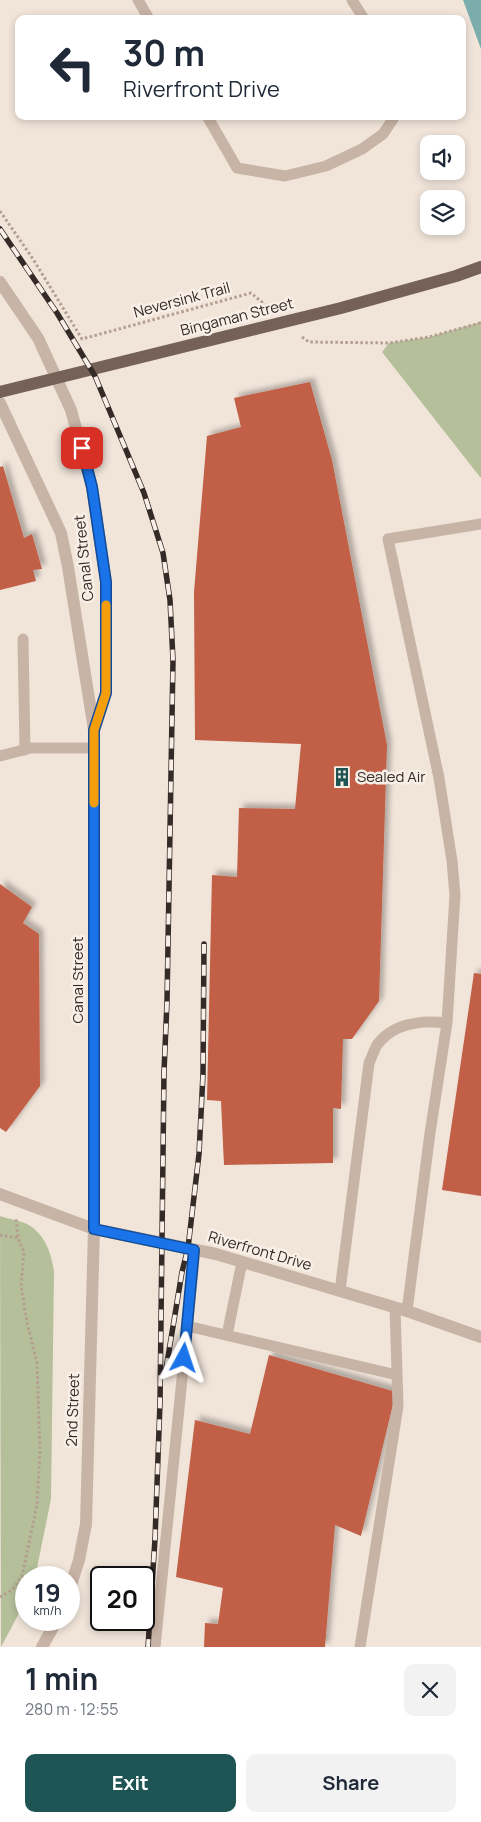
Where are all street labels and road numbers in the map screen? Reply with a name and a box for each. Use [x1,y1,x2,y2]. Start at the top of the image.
street label: Neversink Trail [131,277,233,323]
street label: Bingaman Street [178,292,296,341]
street label: Canal Street [69,514,98,602]
street label: Canal Street [67,937,88,1023]
street label: Riverfront Drive [206,1226,315,1275]
street label: 2nd Street [61,1373,84,1447]

